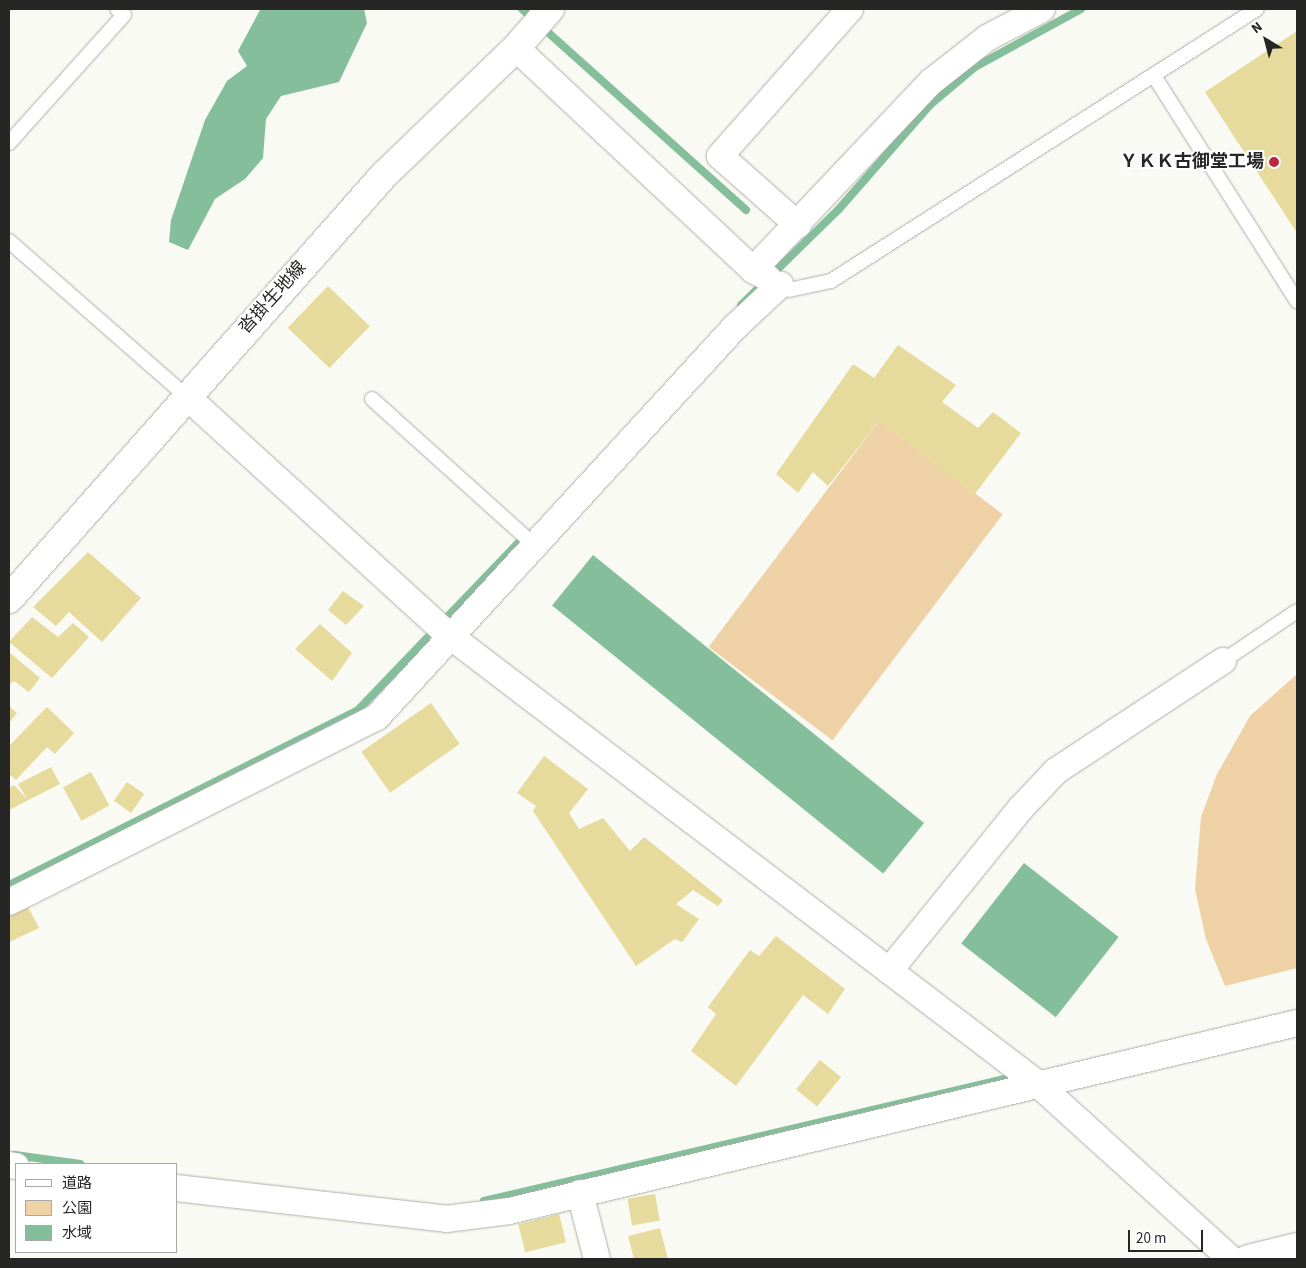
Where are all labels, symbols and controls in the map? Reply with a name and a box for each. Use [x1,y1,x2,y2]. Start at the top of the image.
north arrow [1241,15,1291,65]
text: N [1247,17,1267,39]
place label: ＹＫＫ古御堂工場 [1120,151,1264,173]
marker: ＹＫＫ古御堂工場 [1268,156,1280,168]
street label: 沓掛生地線 [235,257,311,339]
legend [15,1163,178,1253]
text: 道路 [62,1173,92,1194]
text: 公園 [62,1198,92,1219]
scale bar [1131,1220,1206,1252]
text: 水域 [62,1223,92,1244]
text: 20 m [1136,1228,1166,1249]

